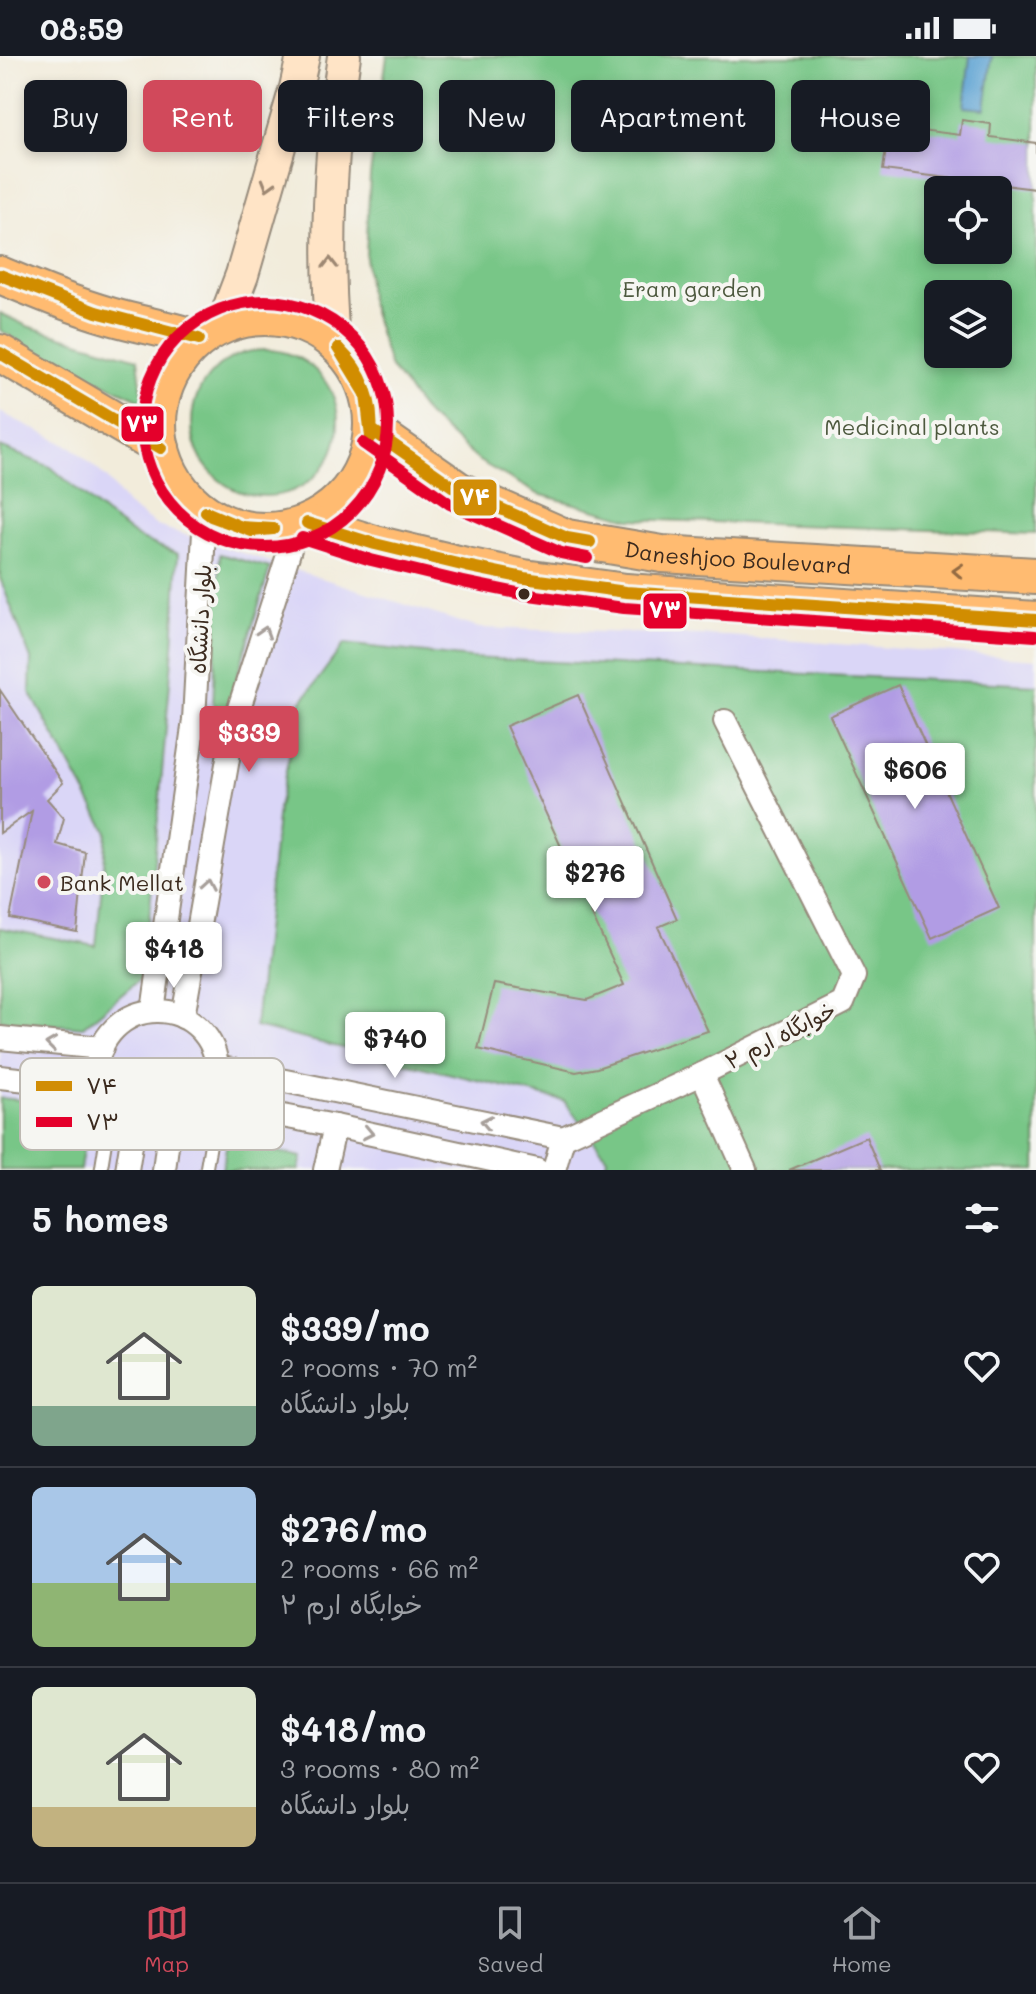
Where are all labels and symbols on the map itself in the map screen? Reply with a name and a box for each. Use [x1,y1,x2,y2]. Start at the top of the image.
one-way arrow [261,178,277,192]
one-way arrow [321,256,339,269]
park label: Eram garden [622,274,762,303]
line badge: ۷۳ [120,405,165,443]
text: ۷۳ [125,409,159,438]
park label: Medicinal plants [824,412,1000,441]
line badge: ۷۴ [452,478,498,517]
text: ۷۴ [459,482,491,511]
street label: Daneshjoo Boulevard [623,533,852,580]
street label: بلوار دانشگاه [183,563,217,675]
one-way arrow [951,563,964,580]
unlabelled marker [516,586,532,602]
line badge: ۷۳ [642,592,688,630]
text: ۷۳ [648,595,682,624]
one-way arrow [255,626,271,639]
pin: $339 [202,706,296,774]
pin: $606 [868,743,962,811]
pin: $276 [548,846,642,914]
place label: Bank Mellat [60,868,184,897]
marker: Bank Mellat [35,873,53,891]
one-way arrow [197,878,214,892]
pin: $418 [127,922,221,990]
street label: خوابگاه ارم ۲ [720,995,842,1078]
pin: $740 [348,1012,442,1080]
one-way arrow [44,1035,57,1052]
legend [20,1058,284,1150]
text: ۷۴ [86,1071,118,1100]
text: ۷۳ [86,1107,120,1136]
one-way arrow [480,1115,493,1132]
one-way arrow [361,1124,374,1141]

